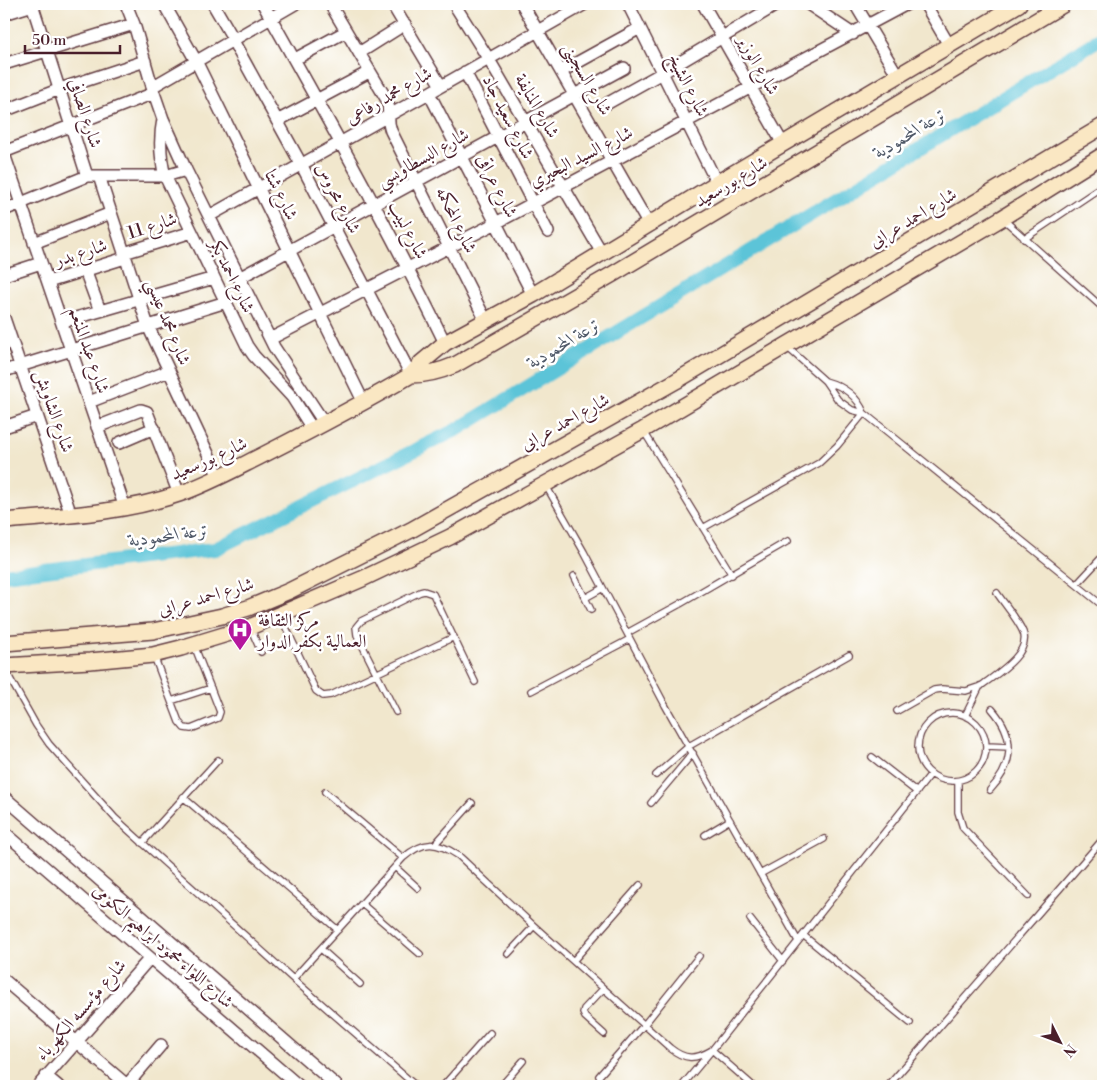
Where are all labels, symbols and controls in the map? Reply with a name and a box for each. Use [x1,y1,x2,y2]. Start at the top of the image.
scale bar [25,22,120,54]
street label: شارع الوزير [728,29,784,101]
text: 50 m [32,31,66,50]
street label: شارع السجينى [554,38,617,121]
street label: شارع الشيخ [659,49,714,122]
street label: شارع محمد رفاعى [342,62,438,133]
street label: شارع المنايفة [507,70,565,144]
street label: شارع سعيد جاد [474,71,539,164]
street label: شارع الصافي [60,75,107,152]
water label: ترعة المحمودية [867,102,951,165]
street label: شارع السيد البحيري [525,121,638,196]
street label: شارع البسطاويسي [373,123,475,197]
street label: شارع عراقى [468,150,523,223]
street label: شارع بورسعيد [690,151,773,215]
street label: شارع محروس [308,158,366,239]
street label: شارع شتا [256,166,303,225]
street label: شارع المحكمه [427,183,482,258]
street label: شارع احمد عرابى [865,183,963,256]
street label: شارع لبيب [380,197,433,265]
street label: شارع 11 [124,207,181,248]
street label: شارع احمد بكر [201,233,260,318]
street label: شارع بدر [50,234,111,276]
street label: شارع محمد عيسي [136,275,196,371]
street label: شارع عبد المنعم [59,303,115,398]
water label: ترعة المحمودية [521,312,605,375]
street label: شارع الشاويش [26,366,79,457]
street label: شارع احمد عرابى [516,388,615,459]
street label: شارع بورسعيد [167,432,252,489]
water label: ترعة المحمودية [125,517,211,553]
street label: شارع احمد عرابى [156,572,257,625]
place label: مركز الثقافة العمالية بكفر الدوار [256,609,366,653]
hospital icon: مركز الثقافة العمالية بكفر الدوار [227,617,253,651]
street label: شارع اللواء محمود ابراهيم الكومى [84,879,238,1018]
street label: شارع مؤسسه الكهرباء [31,954,134,1068]
north arrow [1034,1018,1084,1068]
text: N [1059,1040,1079,1060]

